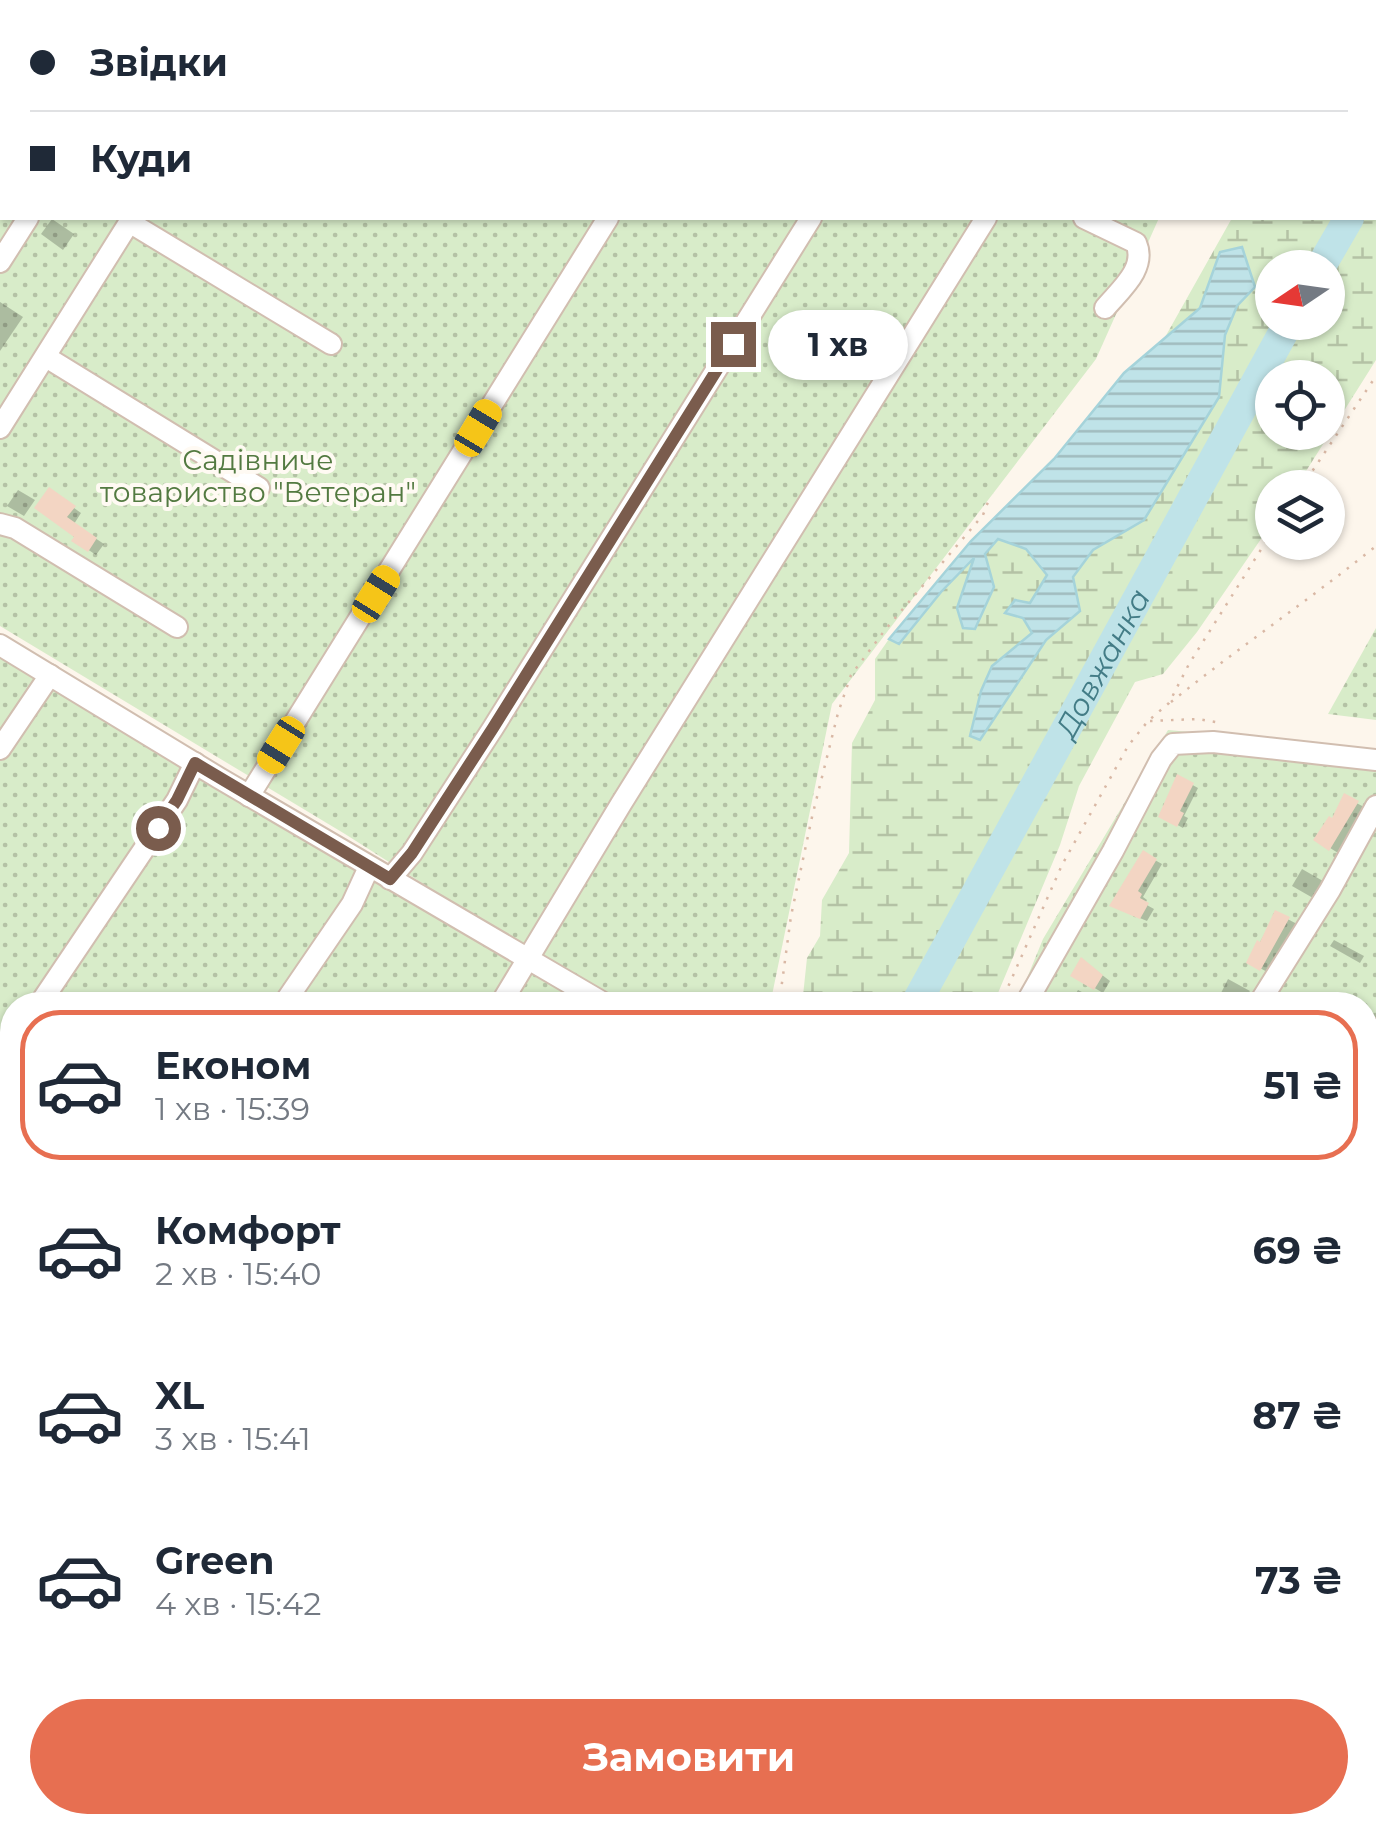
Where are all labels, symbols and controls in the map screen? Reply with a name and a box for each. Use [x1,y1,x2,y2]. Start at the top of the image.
text: Звідки [90,39,228,86]
text: Куди [90,135,192,182]
north arrow [1255,250,1345,340]
map controls [1255,250,1345,560]
callout: 1 хв [768,309,908,379]
route end [711,322,756,367]
text: 1 хв [808,325,868,364]
button: locate [1255,360,1345,450]
car [450,395,506,461]
park label: Садівниче товариство "Ветеран" [100,443,416,509]
button: layers [1255,470,1345,560]
car [347,561,405,627]
water label: Довжанка [1045,582,1158,746]
car [252,712,310,778]
route start [136,806,181,851]
icon: car [35,1040,125,1130]
text: Економ [155,1042,311,1089]
text: 51 ₴ [1263,1062,1343,1109]
text: 1 хв · 15:39 [155,1089,310,1128]
icon: car [35,1205,125,1295]
text: Комфорт [155,1207,341,1254]
text: 69 ₴ [1252,1227,1343,1274]
text: 2 хв · 15:40 [155,1254,321,1293]
icon: car [35,1370,125,1460]
text: XL [155,1372,204,1419]
text: 87 ₴ [1252,1392,1343,1439]
text: 3 хв · 15:41 [155,1419,311,1458]
icon: car [35,1535,125,1625]
text: Green [155,1537,275,1584]
text: 73 ₴ [1255,1557,1343,1604]
text: 4 хв · 15:42 [155,1584,321,1623]
button: Замовити [30,1699,1348,1814]

